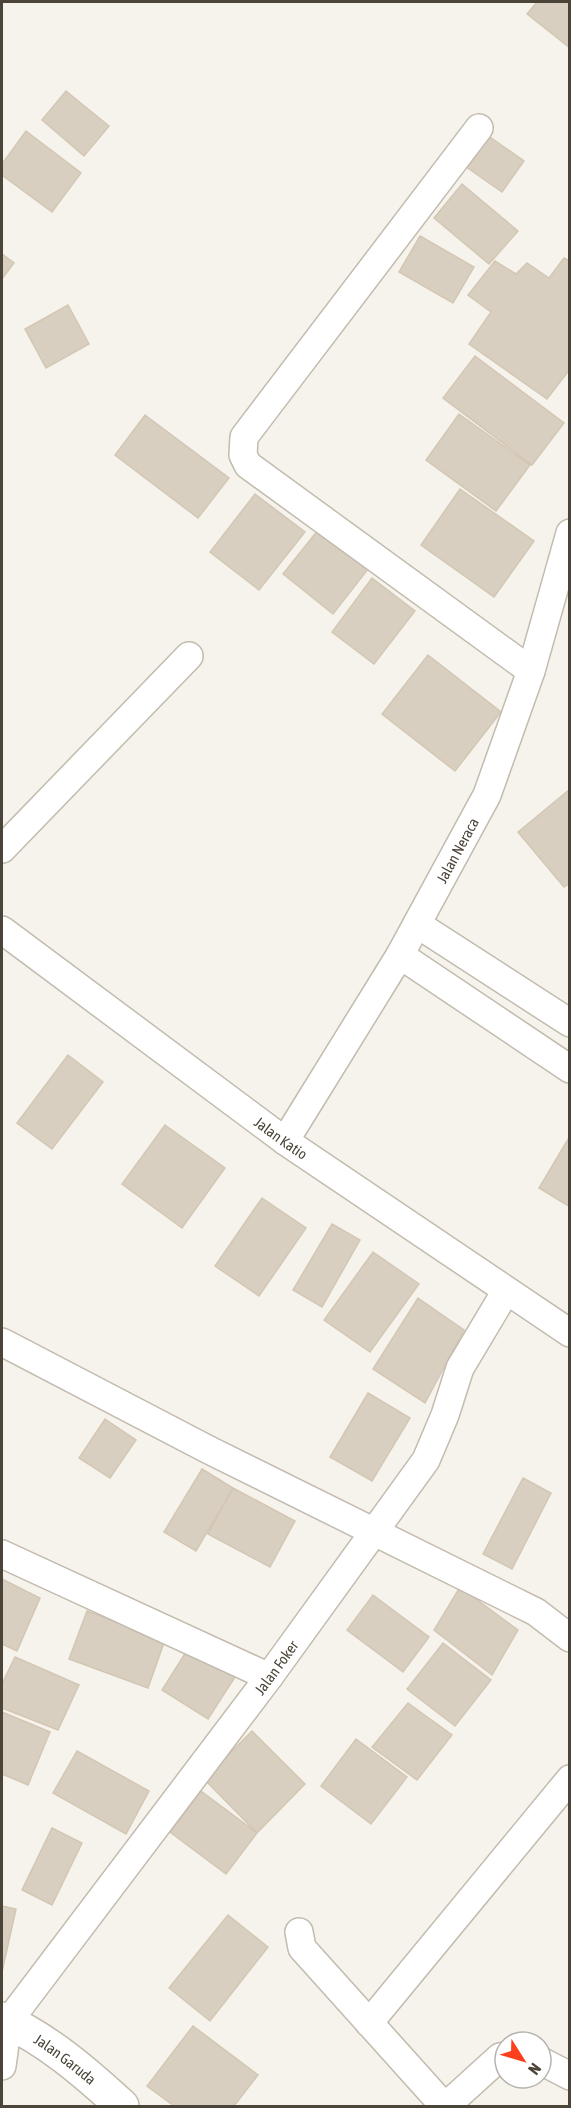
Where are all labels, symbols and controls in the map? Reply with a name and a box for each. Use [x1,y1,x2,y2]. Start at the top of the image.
street label: Jalan Neraca [432,815,482,886]
street label: Jalan Katio [251,1113,311,1162]
street label: Jalan Foker [251,1637,302,1697]
street label: Jalan Garuda [31,2030,100,2088]
north arrow [493,2030,553,2090]
text: N [525,2060,545,2078]

